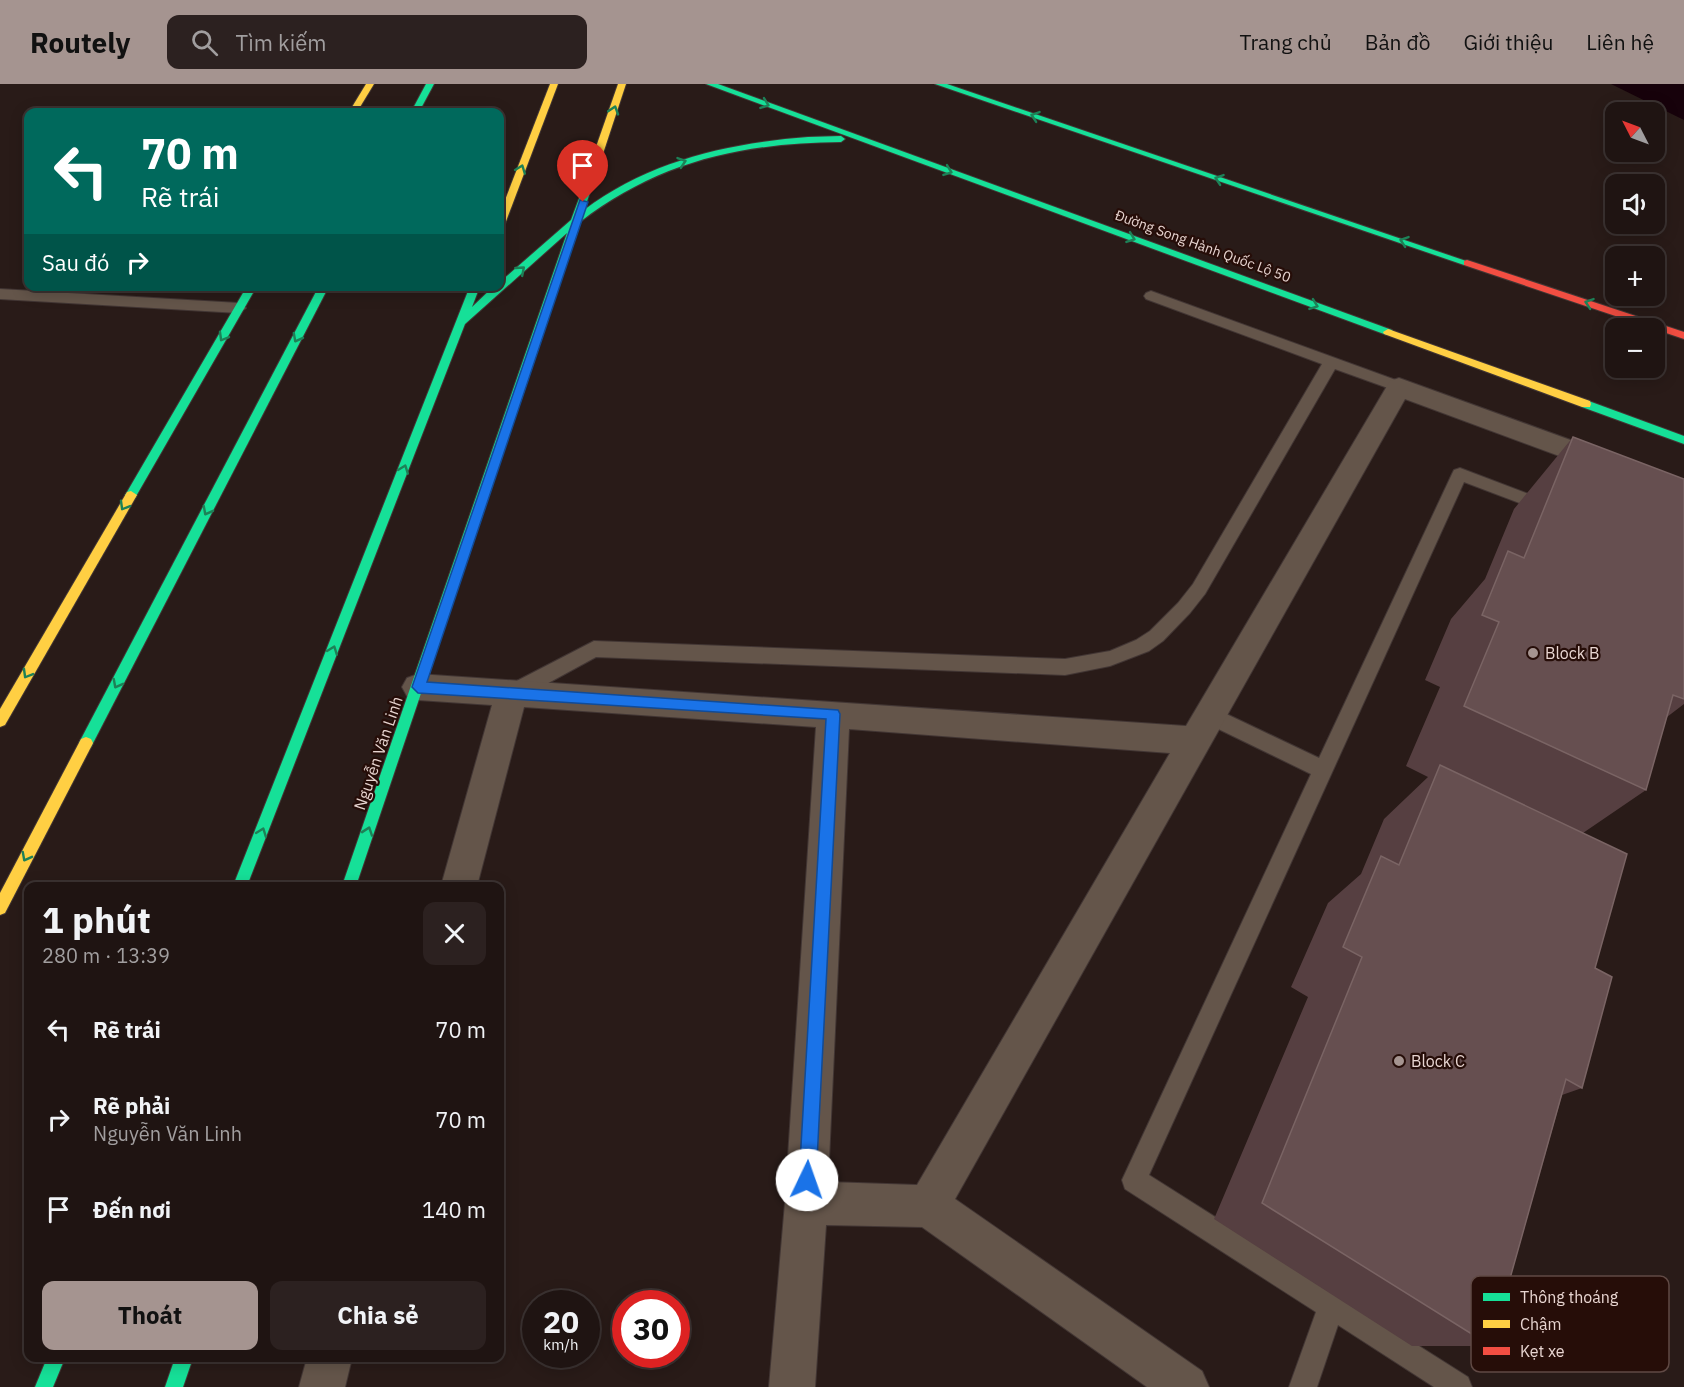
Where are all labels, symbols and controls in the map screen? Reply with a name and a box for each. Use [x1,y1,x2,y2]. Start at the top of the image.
search box [167,15,587,69]
text: Routely [30,24,131,61]
icon: search [188,26,221,59]
text: Tìm kiếm [236,28,326,57]
text: Trang chủ [1239,28,1332,56]
text: Bản đồ [1365,28,1431,56]
text: Giới thiệu [1464,28,1553,56]
text: Liên hệ [1586,28,1654,56]
one-way arrow [759,97,770,109]
north arrow [1605,102,1665,162]
map controls [1605,102,1665,378]
one-way arrow [607,105,619,116]
one-way arrow [1030,111,1041,124]
text: 70 m [141,126,239,181]
icon: left [42,132,120,210]
pin [557,140,608,202]
icon: arrive [566,149,599,182]
one-way arrow [676,157,686,170]
one-way arrow [942,164,953,176]
one-way arrow [514,165,526,176]
one-way arrow [1214,173,1225,186]
button: sound [1605,174,1665,234]
text: Rẽ trái [141,179,220,214]
street label: Đường Song Hành Quốc Lộ 50 [1113,206,1293,286]
one-way arrow [1125,231,1136,243]
one-way arrow [1399,236,1410,248]
icon: right [121,246,154,279]
button: + [1605,246,1665,306]
text: Sau đó [42,248,109,277]
one-way arrow [514,266,525,277]
one-way arrow [1309,297,1319,310]
one-way arrow [1584,298,1595,311]
button: − [1605,318,1665,378]
one-way arrow [218,331,230,341]
one-way arrow [293,332,304,343]
one-way arrow [397,464,409,475]
one-way arrow [120,499,132,510]
one-way arrow [203,505,214,516]
place label: Block B [1545,643,1599,663]
one-way arrow [326,646,338,657]
marker: Block B [1526,646,1540,660]
one-way arrow [23,668,34,679]
one-way arrow [113,678,124,688]
street label: Nguyễn Văn Linh [349,693,407,813]
one-way arrow [361,826,373,837]
one-way arrow [254,827,267,838]
one-way arrow [22,851,34,862]
text: 1 phút [42,896,151,943]
button: close [423,902,486,965]
text: 280 m · 13:39 [42,942,170,969]
icon: left [42,1013,75,1046]
text: Rẽ trái [93,1015,161,1044]
text: 70 m [435,1015,486,1044]
place label: Block C [1411,1051,1465,1071]
marker: Block C [1392,1054,1406,1068]
text: Rẽ phải [93,1091,170,1120]
icon: right [42,1103,75,1136]
text: 70 m [435,1105,486,1134]
text: Nguyễn Văn Linh [93,1120,242,1147]
position arrow [775,1148,839,1212]
icon: arrive [42,1193,75,1226]
text: Đến nơi [93,1195,171,1224]
text: 140 m [422,1195,486,1224]
legend [1471,1276,1669,1372]
button: Thoát [42,1281,258,1350]
button: Chia sẻ [270,1281,486,1350]
text: Thông thoáng [1520,1287,1619,1307]
speed limit sign: 30 [612,1290,690,1368]
text: 20 [543,1302,579,1341]
text: Chậm [1520,1314,1562,1334]
text: km/h [543,1335,579,1354]
text: Kẹt xe [1520,1341,1565,1361]

